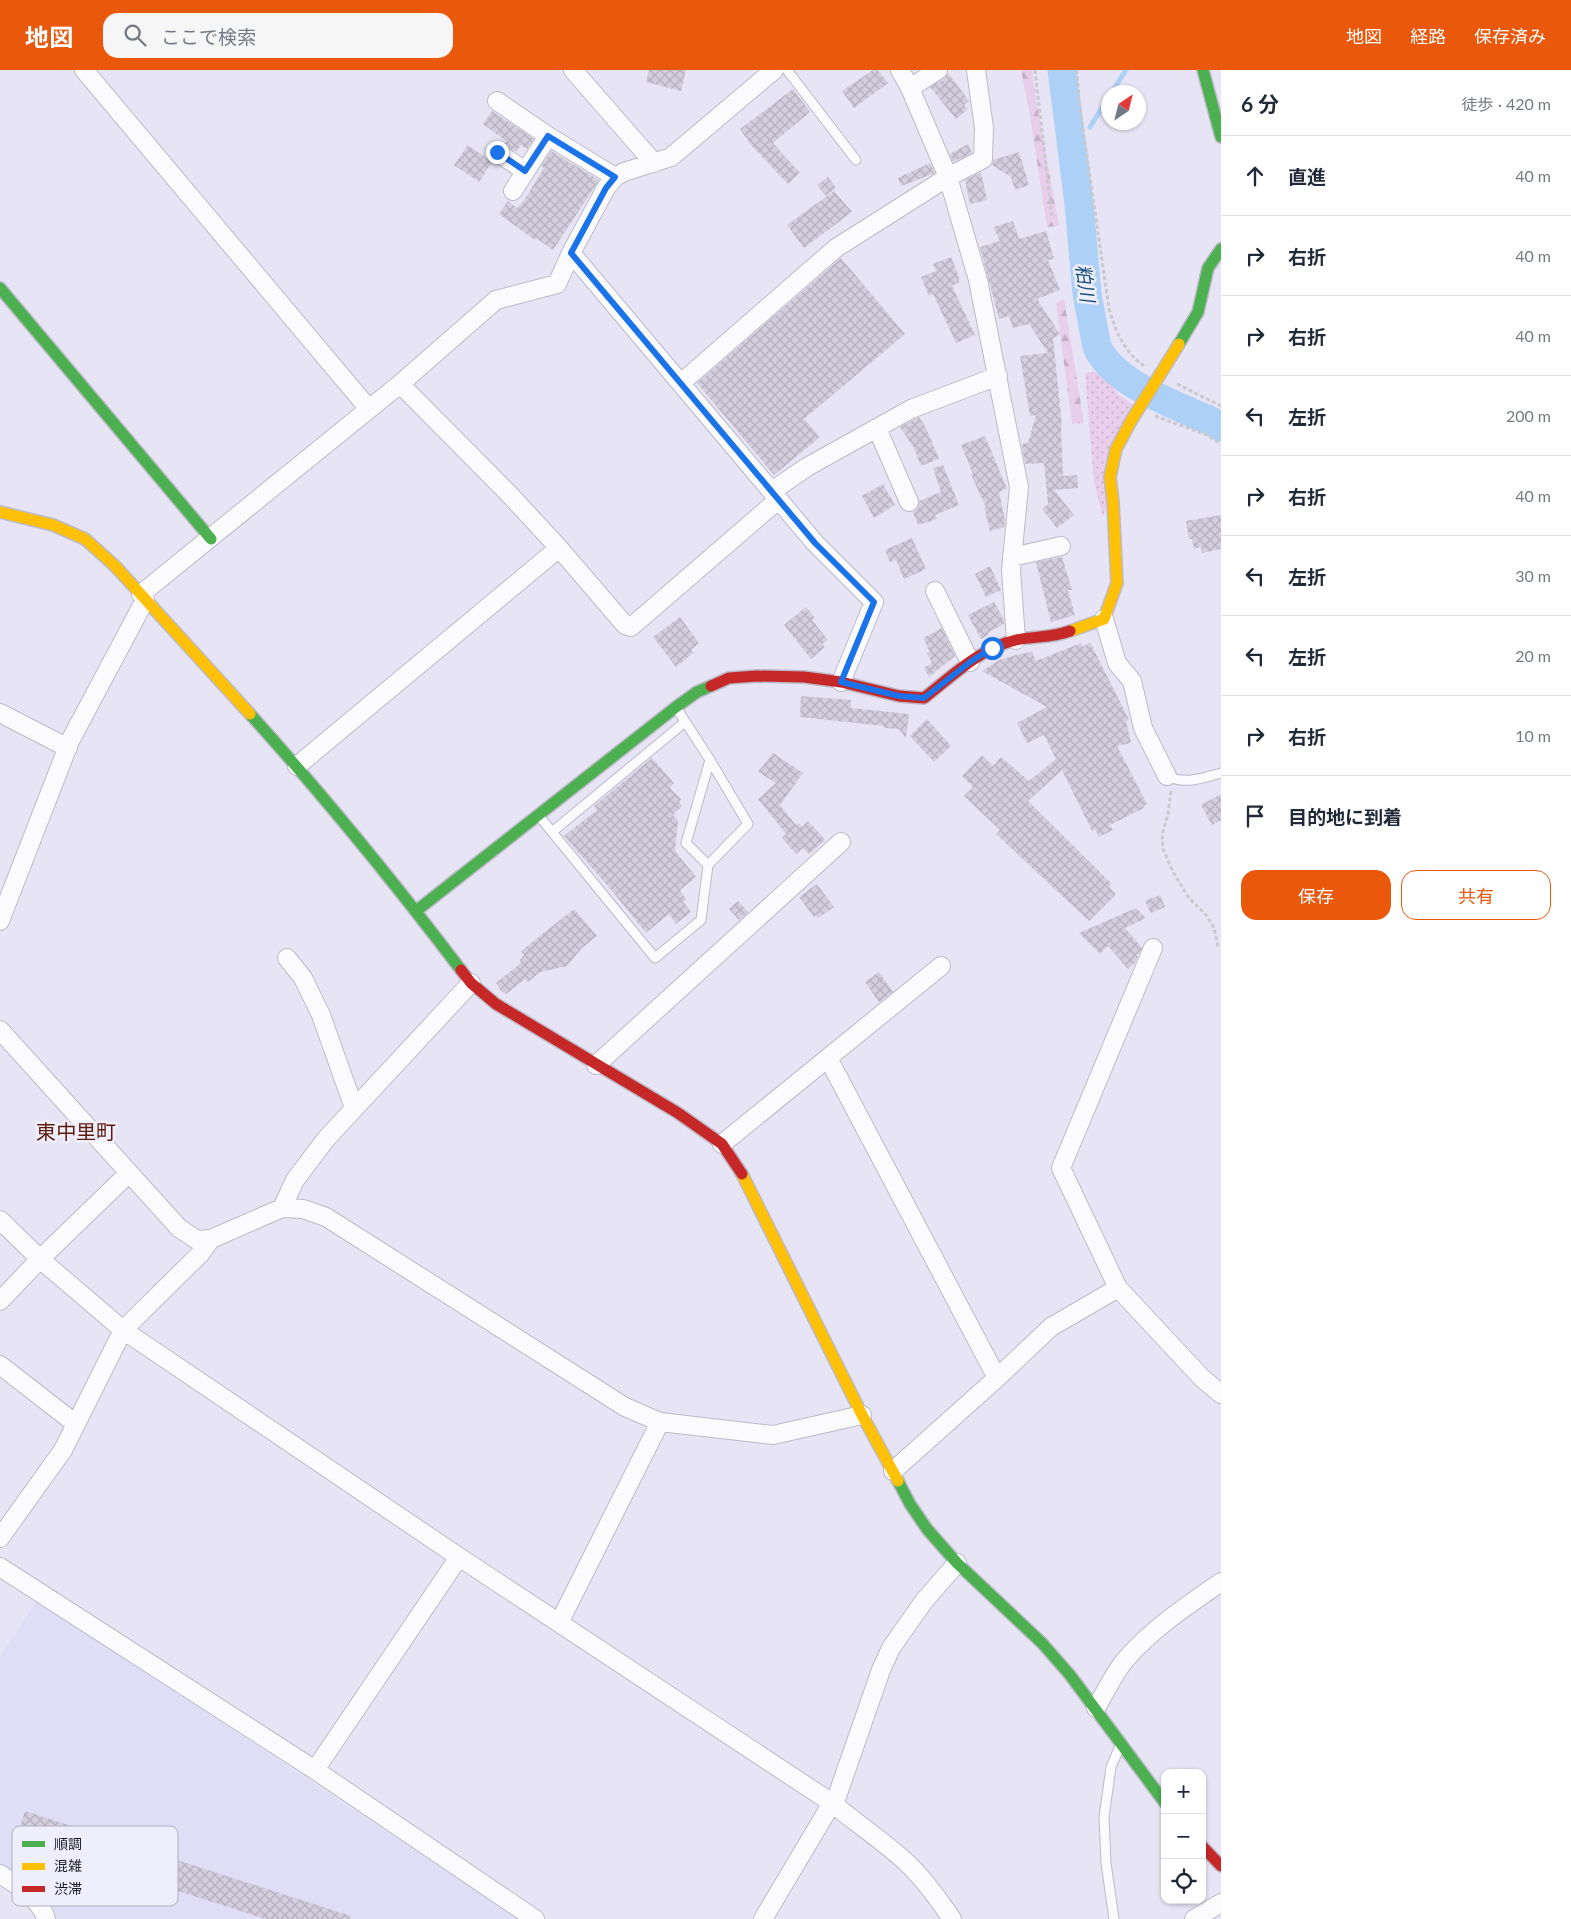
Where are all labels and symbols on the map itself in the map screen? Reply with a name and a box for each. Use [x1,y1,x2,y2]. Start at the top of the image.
north arrow [1101,85,1146,130]
route end [486,141,509,164]
water label: 粕川 [1072,263,1100,305]
route start [981,637,1004,660]
district label: 東中里町 [36,1119,116,1143]
legend [12,1826,178,1906]
text: 順調 [54,1835,82,1852]
text: 混雑 [54,1857,82,1874]
text: 渋滞 [54,1880,82,1897]

